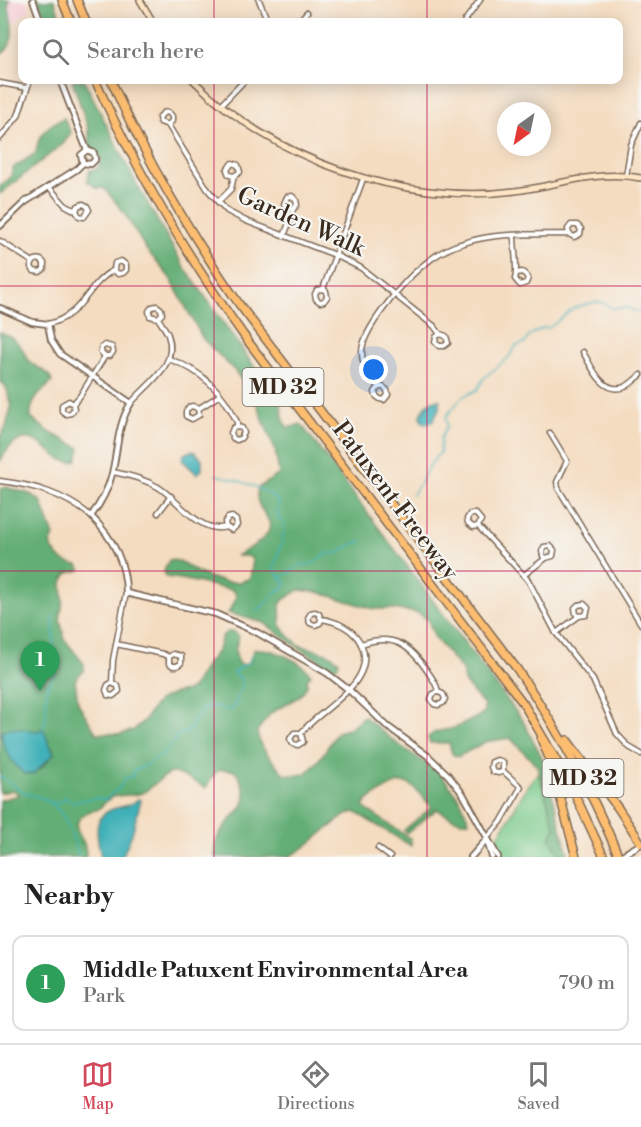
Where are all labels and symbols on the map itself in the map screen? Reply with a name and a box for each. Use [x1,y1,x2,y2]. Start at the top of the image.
north arrow [497,102,551,156]
street label: Garden Walk [232,180,371,264]
your location [359,355,388,384]
road number: MD 32 [242,368,324,406]
street label: Patuxent Freeway [325,416,465,587]
pin: 1 [20,642,60,691]
road number: MD 32 [542,759,624,797]

